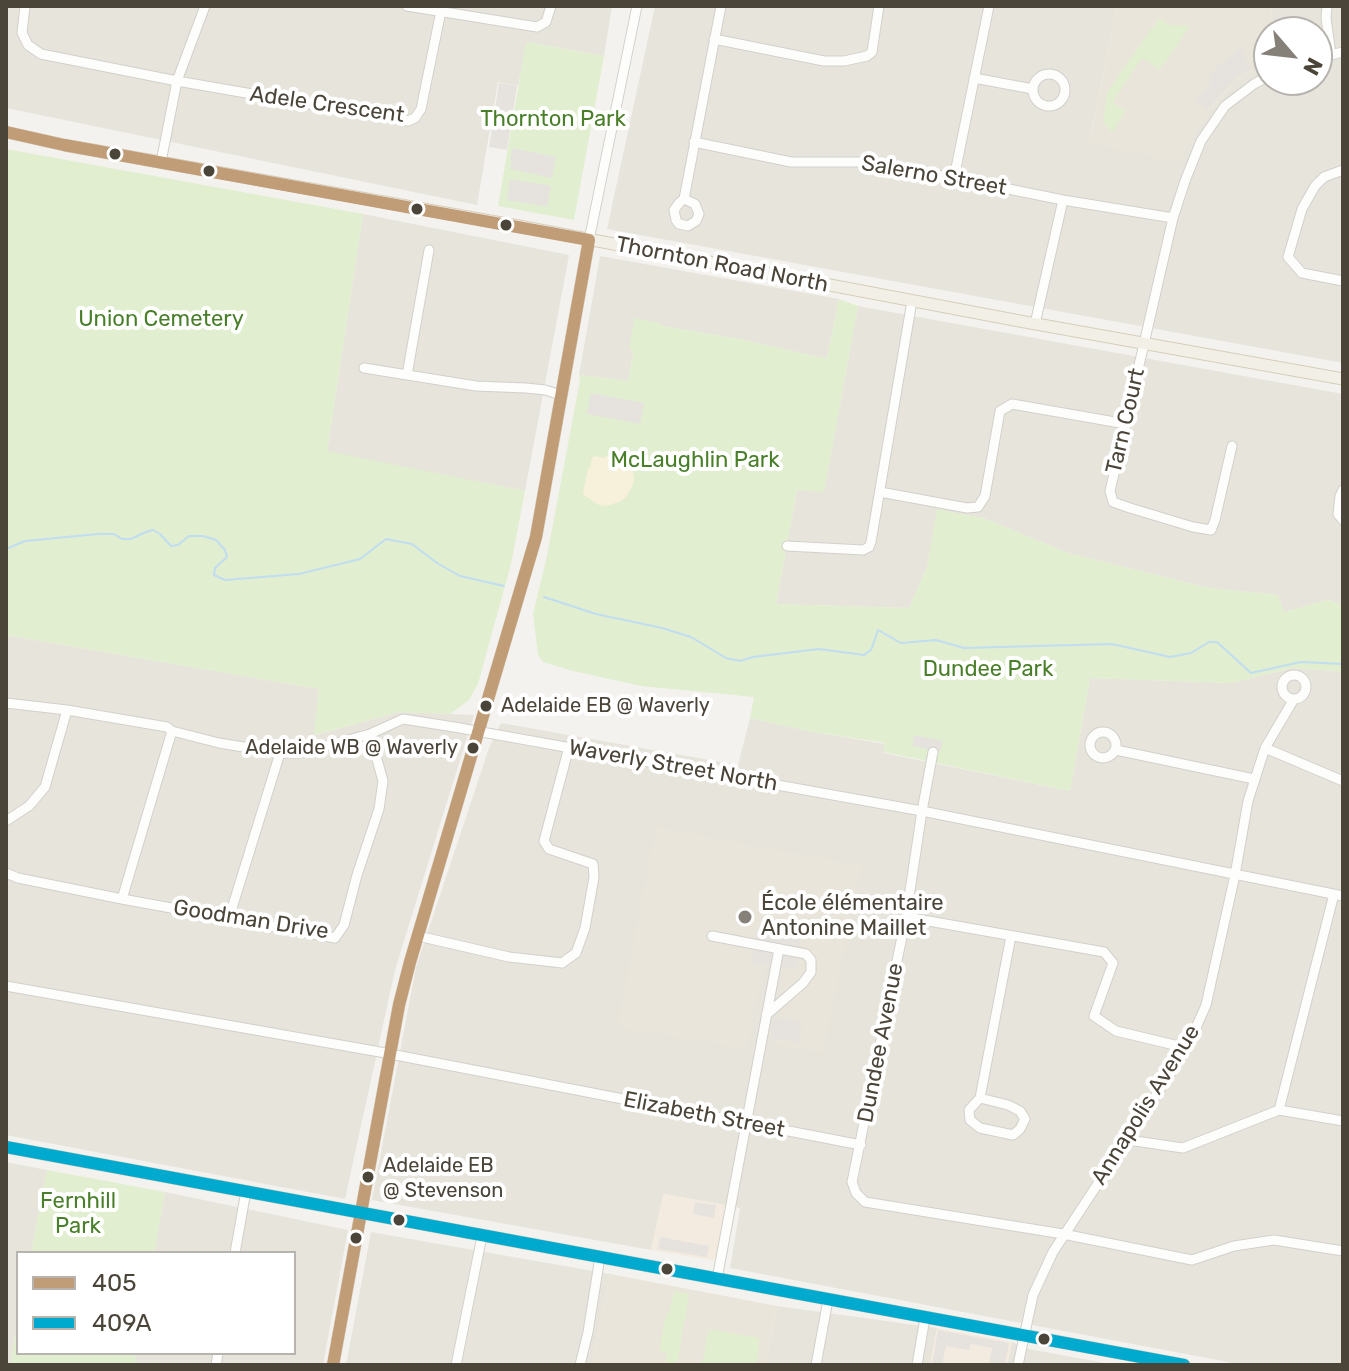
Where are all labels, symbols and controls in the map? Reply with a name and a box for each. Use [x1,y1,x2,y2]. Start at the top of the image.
north arrow [1253,16,1333,96]
text: N [1297,53,1329,80]
street label: Adele Crescent [248,81,406,129]
park label: Thornton Park [480,107,626,133]
unlabelled marker [107,146,123,162]
street label: Salerno Street [859,150,1009,202]
unlabelled marker [201,163,217,179]
unlabelled marker [409,201,425,217]
unlabelled marker [498,217,514,233]
street label: Thornton Road North [614,231,830,299]
park label: Union Cemetery [78,307,244,333]
street label: Tarn Court [1101,366,1151,476]
park label: McLaughlin Park [610,448,780,474]
park label: Dundee Park [923,657,1053,683]
place label: Adelaide EB @ Waverly [501,694,710,718]
marker: Adelaide EB @ Waverly [478,698,494,714]
street label: Waverly Street North [566,735,780,797]
place label: Adelaide WB @ Waverly [245,736,458,760]
marker: Adelaide WB @ Waverly [465,740,481,756]
place label: École élémentaire Antonine Maillet [761,891,944,942]
street label: Goodman Drive [172,895,330,945]
marker: École élémentaire Antonine Maillet [736,908,754,926]
street label: Dundee Avenue [853,961,909,1125]
street label: Annapolis Avenue [1086,1020,1206,1190]
street label: Elizabeth Street [621,1086,787,1144]
place label: Adelaide EB @ Stevenson [383,1154,503,1201]
marker: Adelaide EB @ Stevenson [360,1169,376,1185]
park label: Fernhill Park [40,1189,116,1240]
unlabelled marker [391,1212,407,1228]
unlabelled marker [348,1230,364,1246]
legend [16,1251,296,1355]
unlabelled marker [659,1261,675,1277]
text: 405 [92,1269,136,1297]
text: 409A [92,1309,152,1337]
unlabelled marker [1036,1331,1052,1347]

